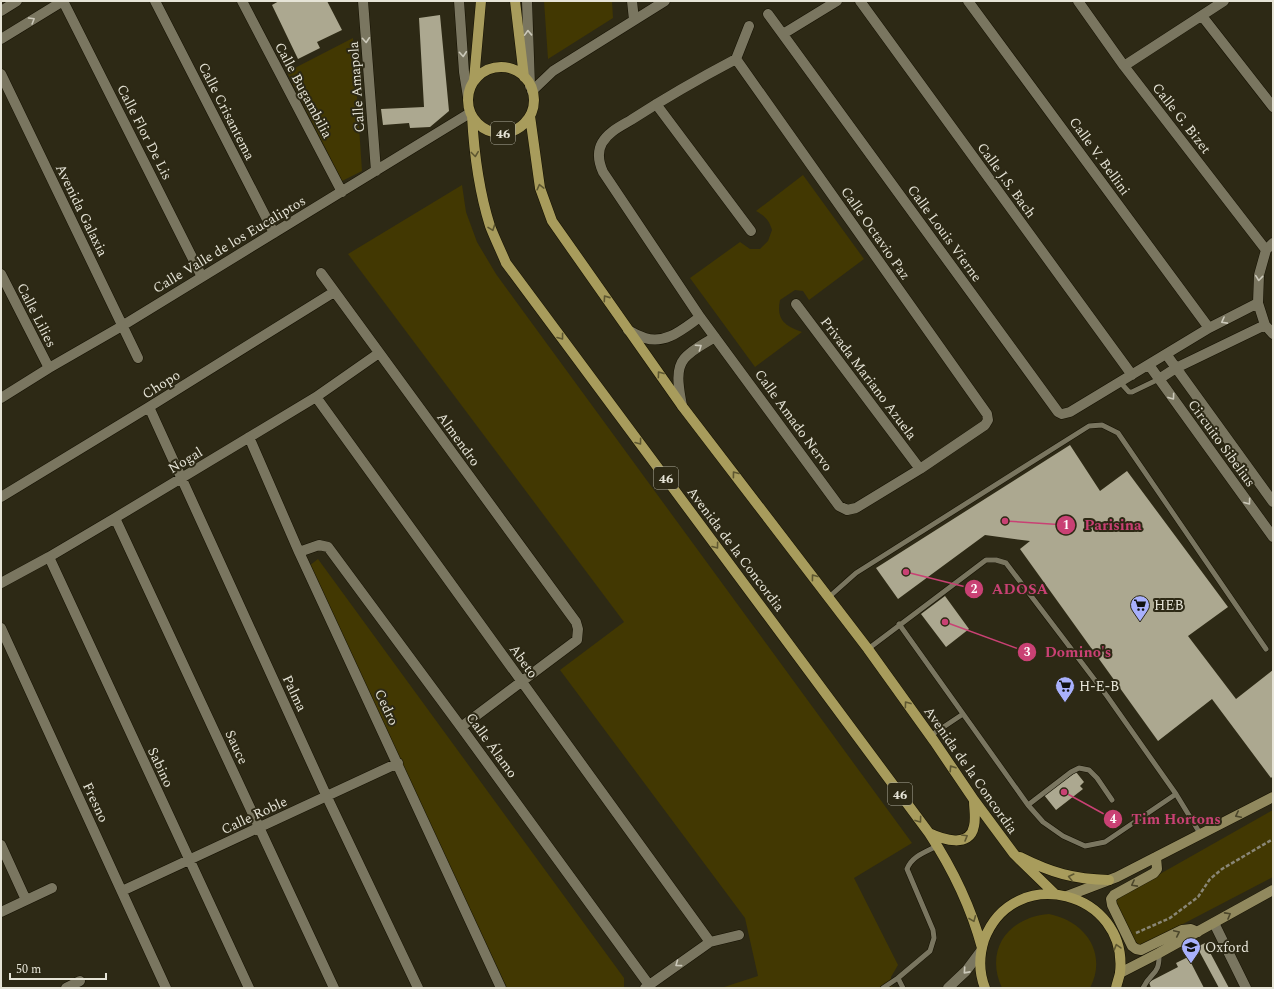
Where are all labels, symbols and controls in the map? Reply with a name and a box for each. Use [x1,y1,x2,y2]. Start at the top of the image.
one-way arrow [28,17,35,24]
one-way arrow [524,30,532,36]
one-way arrow [362,37,371,43]
street label: Calle Bugambilia [269,38,338,142]
street label: Calle Amapola [343,41,370,133]
one-way arrow [459,51,468,57]
street label: Calle Crisantema [193,59,260,164]
street label: Calle G. Bizet [1147,78,1216,158]
street label: Calle Flor De Lis [111,81,178,184]
street label: Calle V. Bellini [1064,113,1135,200]
road number: 46 [491,122,515,144]
street label: Calle J.S. Bach [972,138,1041,222]
one-way arrow [471,151,480,157]
street label: Avenida Galaxia [50,160,113,260]
street label: Calle Louis Vierne [902,180,987,286]
street label: Calle Octavio Paz [836,182,916,284]
one-way arrow [536,184,545,191]
street label: Calle Valle de los Eucaliptos [149,190,310,299]
one-way arrow [487,225,495,232]
one-way arrow [1255,275,1264,281]
street label: Calle Lilies [11,279,62,351]
one-way arrow [603,295,611,302]
street label: Privada Mariano Azuela [815,312,922,444]
one-way arrow [1220,316,1228,324]
one-way arrow [556,333,563,340]
one-way arrow [695,344,702,352]
street label: Chopo [138,365,184,404]
street label: Calle Amado Nervo [749,365,838,476]
one-way arrow [657,371,665,378]
one-way arrow [1167,392,1174,399]
street label: Circuito Sibelius [1183,395,1261,492]
street label: Almendro [432,408,485,471]
one-way arrow [634,437,641,444]
street label: Nogal [164,442,207,479]
road number: 46 [654,467,678,489]
one-way arrow [732,471,739,478]
street label: Avenida de la Concordia [682,483,790,616]
one-way arrow [1243,498,1251,505]
callout: Parisina [1056,511,1149,538]
text: Parisina [1084,514,1142,537]
text: 1 [1063,516,1069,535]
one-way arrow [711,541,718,548]
one-way arrow [811,575,818,582]
callout: ADOSA [964,575,1057,602]
text: ADOSA [992,578,1049,601]
text: 2 [971,580,978,599]
supermarket icon: HEB [1129,594,1151,622]
place label: HEB [1154,595,1184,616]
callout: Domino's [1017,638,1119,665]
street label: Abeto [504,640,543,683]
text: Domino's [1045,641,1111,664]
text: 3 [1024,643,1031,662]
street label: Palma [277,671,312,715]
supermarket icon: H-E-B [1054,675,1076,703]
place label: H-E-B [1079,676,1119,697]
street label: Cedro [369,686,404,729]
one-way arrow [905,701,912,708]
street label: Avenida de la Concordia [919,702,1023,838]
street label: Calle Álamo [461,708,523,782]
street label: Sauce [219,727,254,768]
street label: Sabino [142,744,179,791]
one-way arrow [949,765,957,772]
street label: Fresno [77,779,114,826]
road number: 46 [888,783,912,805]
street label: Calle Roble [218,791,291,840]
callout: Tim Hortons [1103,805,1228,832]
text: Tim Hortons [1131,808,1221,831]
text: 4 [1110,810,1117,829]
one-way arrow [1235,810,1243,818]
one-way arrow [914,815,921,822]
one-way arrow [961,834,968,841]
one-way arrow [1067,873,1074,881]
one-way arrow [1131,879,1138,886]
one-way arrow [1224,912,1231,920]
one-way arrow [969,916,977,923]
one-way arrow [1172,930,1180,938]
school or university icon: Oxford [1180,936,1202,964]
place label: Oxford [1205,937,1249,958]
one-way arrow [1113,943,1122,950]
scale bar [10,955,106,981]
one-way arrow [676,959,683,966]
text: 50 m [16,960,41,979]
one-way arrow [963,966,970,973]

